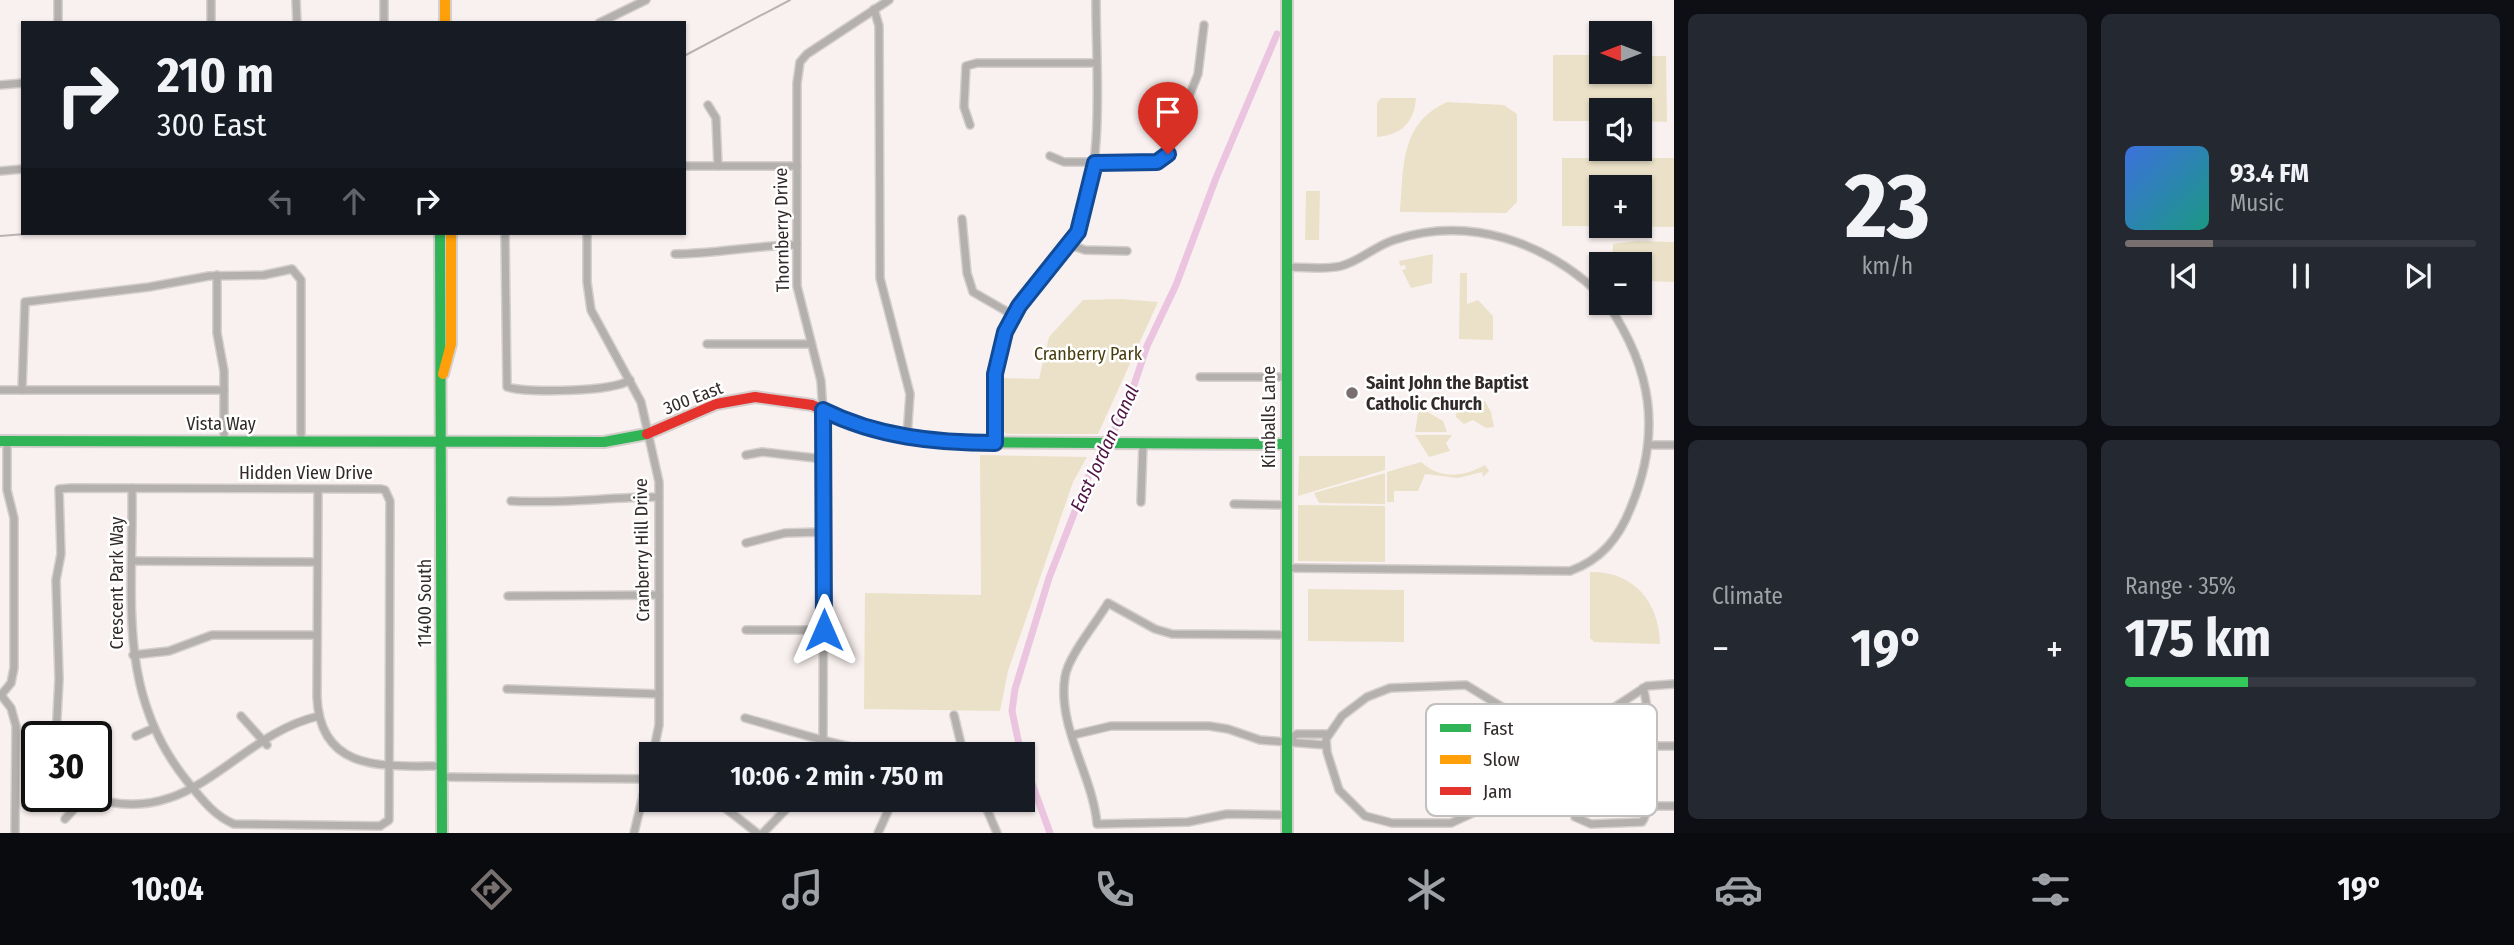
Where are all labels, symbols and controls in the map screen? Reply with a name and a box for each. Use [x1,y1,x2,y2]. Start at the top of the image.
north arrow [1589,21,1652,84]
map controls [1589,21,1652,315]
text: 210 m [157,46,274,105]
icon: right [42,49,133,140]
pin [1138,82,1198,154]
icon: arrive [1149,93,1187,131]
button: sound [1589,98,1652,161]
text: 300 East [157,106,267,144]
text: 23 [1845,152,1930,261]
text: 93.4 FM [2230,158,2309,189]
street label: Thornberry Drive [770,167,794,292]
button: + [1589,175,1652,238]
icon: left [262,182,300,220]
icon: ahead [335,182,373,220]
icon: right [408,182,446,220]
text: Music [2230,189,2284,217]
button: − [1589,252,1652,315]
text: km/h [1862,252,1913,280]
icon: previous [2165,257,2203,295]
icon: pause [2282,257,2320,295]
icon: next [2399,257,2437,295]
park label: Cranberry Park [1034,343,1143,365]
street label: Kimballs Lane [1258,366,1280,468]
place label: Saint John the Baptist Catholic Church [1366,372,1529,415]
street label: 300 East [660,377,726,419]
water label: East Jordan Canal [1065,382,1144,515]
marker: Saint John the Baptist Catholic Church [1344,385,1360,401]
street label: Vista Way [186,413,256,435]
street label: Hidden View Drive [239,462,373,484]
street label: Cranberry Hill Drive [630,478,654,622]
street label: Crescent Park Way [106,517,128,649]
street label: 11400 South [414,559,436,647]
text: Range · 35% [2125,572,2236,600]
text: Climate [1712,582,1783,610]
position arrow [787,593,861,667]
text: 175 km [2125,607,2271,670]
text: 19° [1851,617,1924,680]
text: − [1712,626,1729,672]
text: + [2046,626,2063,672]
legend [1426,704,1657,816]
text: Fast [1483,717,1514,740]
speed limit sign: 30 [21,721,112,812]
text: Slow [1483,748,1520,771]
text: 10:06 · 2 min · 750 m [730,761,944,792]
text: Jam [1483,780,1512,803]
icon: directions [467,865,516,914]
icon: music [778,865,827,914]
icon: phone [1090,865,1139,914]
icon: climate [1402,865,1451,914]
icon: car [1714,865,1763,914]
icon: filters [2026,865,2075,914]
text: 10:04 [131,870,204,908]
text: 19° [2337,870,2383,908]

